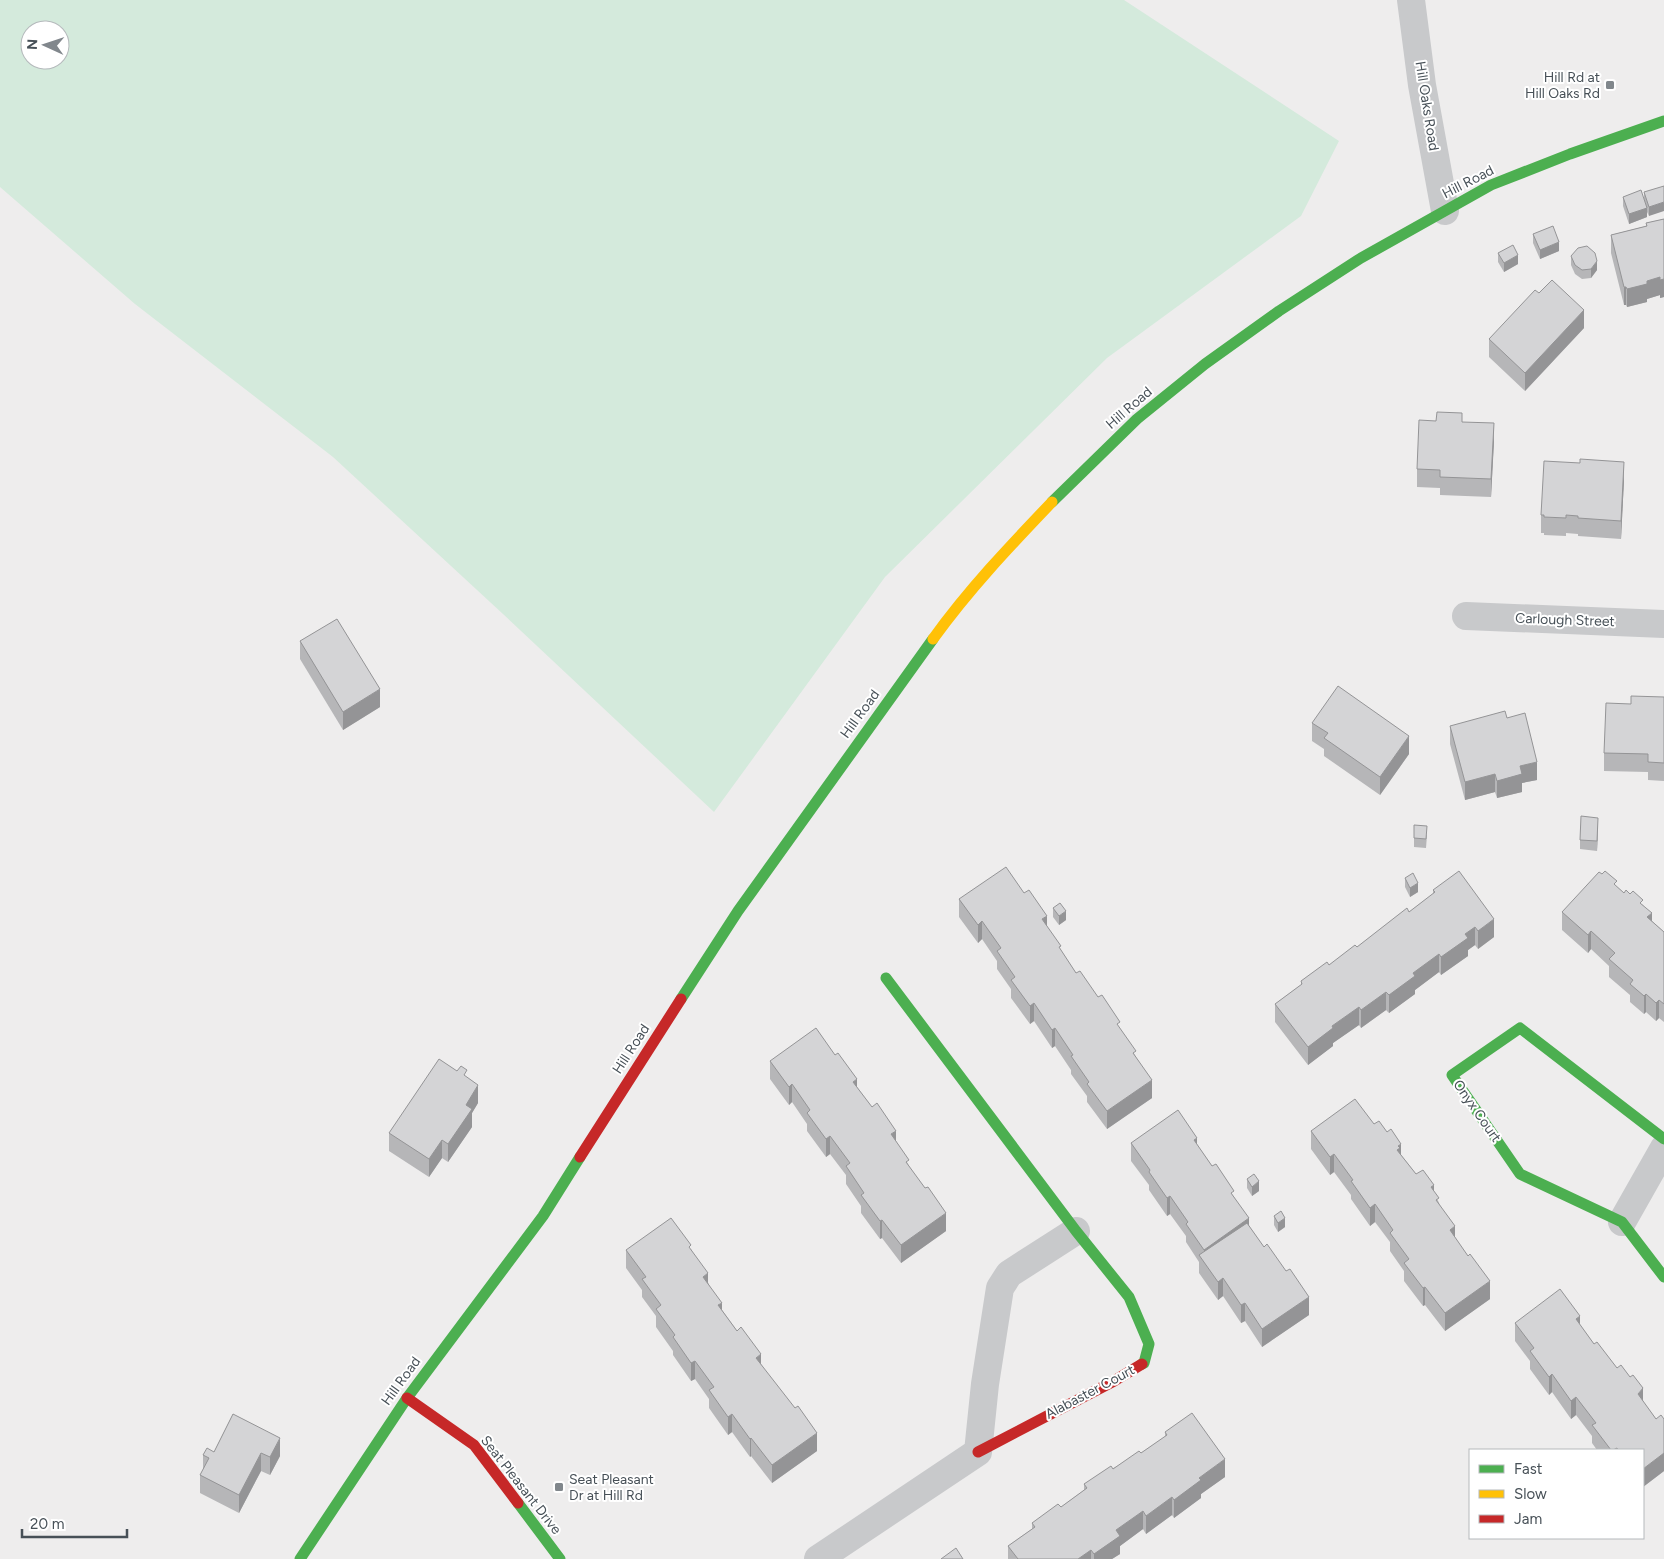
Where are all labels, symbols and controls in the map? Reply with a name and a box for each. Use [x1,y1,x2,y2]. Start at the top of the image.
north arrow [20,20,70,70]
text: N [24,38,41,50]
street label: Hill Oaks Road [1412,60,1442,152]
place label: Hill Rd at Hill Oaks Rd [1525,69,1600,102]
marker: Hill Rd at Hill Oaks Rd [1604,79,1616,91]
street label: Hill Road [1439,162,1497,202]
street label: Hill Road [1102,383,1156,433]
street label: Carlough Street [1515,610,1615,630]
street label: Hill Road [837,687,883,741]
street label: Hill Road [609,1021,653,1077]
street label: Onyx Court [1449,1077,1505,1145]
street label: Hill Road [378,1354,424,1408]
street label: Alabaster Court [1042,1361,1138,1423]
street label: Seat Pleasant Drive [477,1432,565,1538]
legend [1469,1449,1644,1539]
text: Fast [1514,1460,1543,1478]
place label: Seat Pleasant Dr at Hill Rd [569,1471,654,1504]
marker: Seat Pleasant Dr at Hill Rd [553,1481,565,1493]
text: Slow [1514,1485,1547,1503]
scale bar [22,1506,128,1538]
text: Jam [1514,1510,1542,1528]
text: 20 m [30,1515,64,1533]

